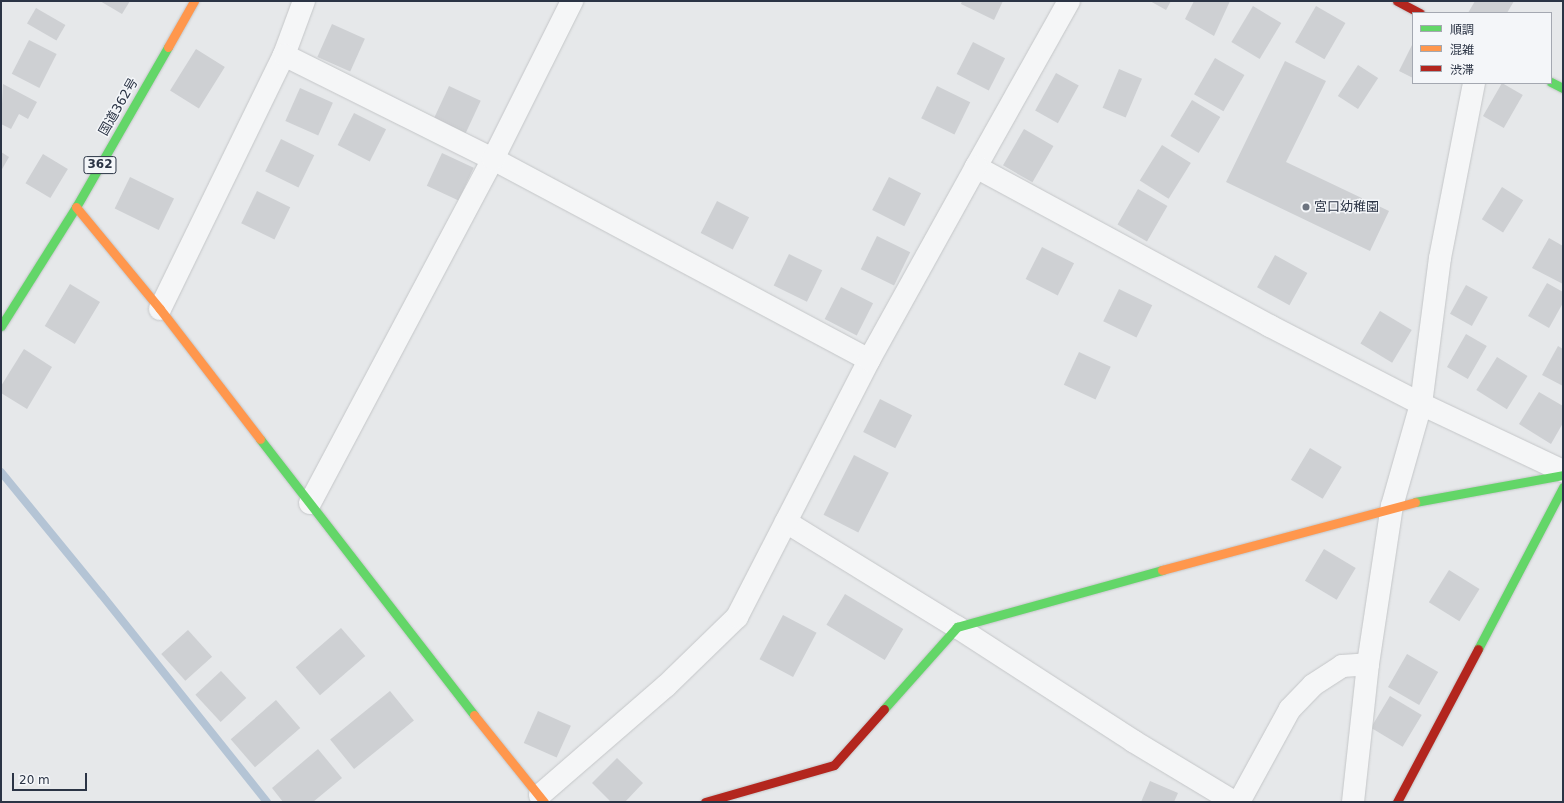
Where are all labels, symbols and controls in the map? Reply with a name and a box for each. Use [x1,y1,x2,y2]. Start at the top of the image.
legend [1412,12,1552,84]
text: 順調 [1450,23,1474,37]
text: 混雑 [1450,43,1474,57]
text: 渋滞 [1450,63,1474,77]
street label: 国道362号 [96,75,142,139]
road number: 362 [83,155,117,175]
place label: 宮口幼稚園 [1314,199,1379,215]
marker: 宮口幼稚園 [1301,202,1311,212]
scale bar [14,765,89,791]
text: 20 m [19,773,50,787]

